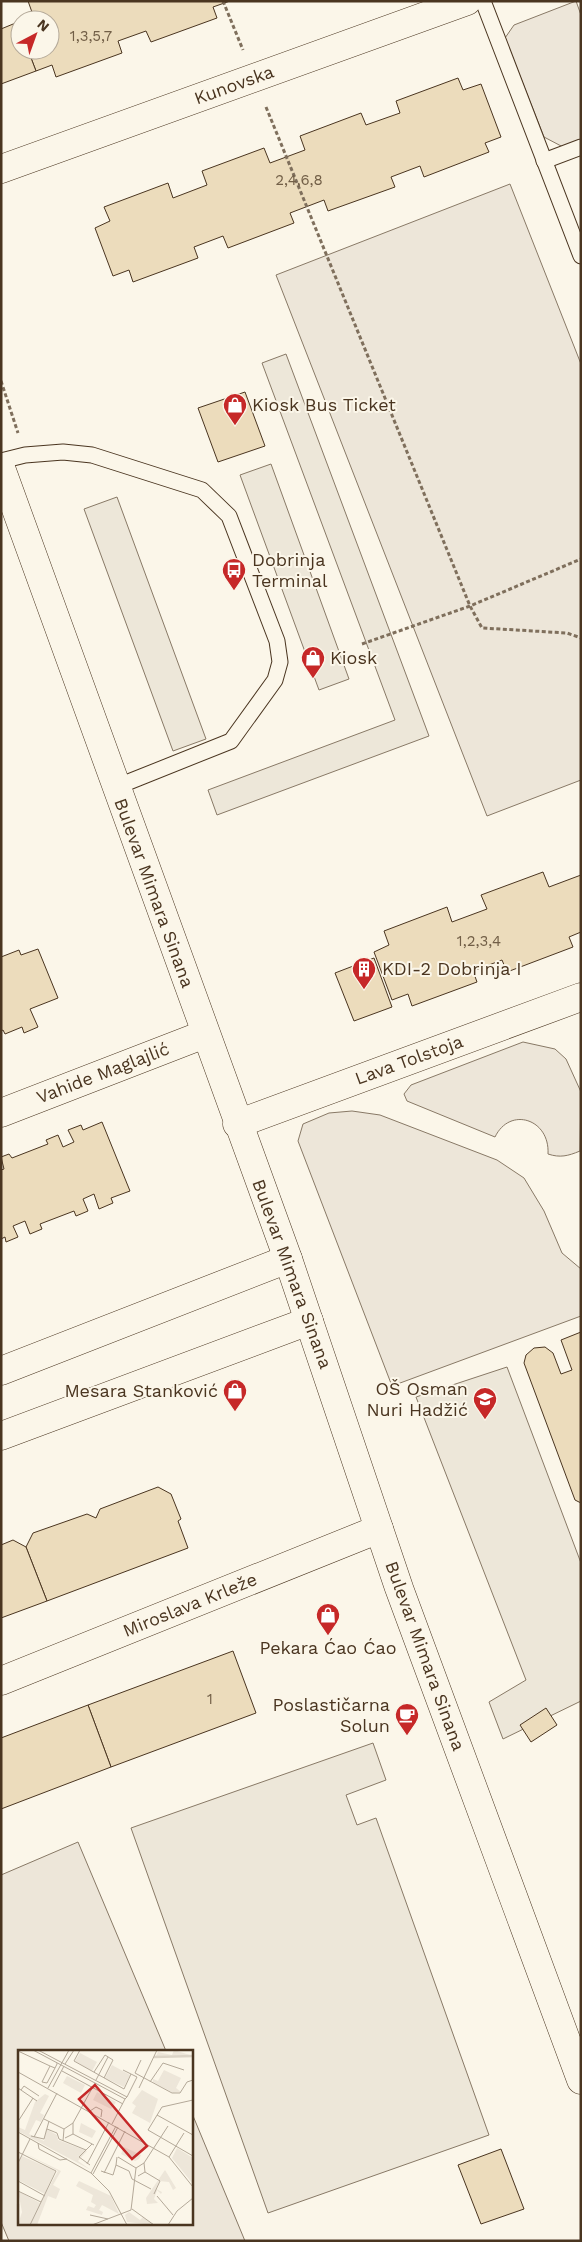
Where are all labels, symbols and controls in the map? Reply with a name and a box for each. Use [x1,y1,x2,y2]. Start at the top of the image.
north arrow [10,10,60,60]
text: N [34,16,53,35]
house number: 1,3,5,7 [70,27,112,45]
street label: Kunovska [191,60,277,109]
house number: 2,4,6,8 [275,171,323,189]
shop icon: Kiosk Bus Ticket [222,392,248,426]
place label: Kiosk Bus Ticket [252,394,396,415]
place label: Dobrinja Terminal [252,549,328,591]
bus stop icon: Dobrinja Terminal [221,557,247,591]
shop icon: Kiosk [300,645,326,679]
place label: Kiosk [330,647,377,668]
street label: Bulevar Mimara Sinana [110,795,199,991]
house number: 1,2,3,4 [457,932,501,950]
building icon: KDI-2 Dobrinja I [351,956,377,990]
place label: KDI-2 Dobrinja I [382,958,522,979]
street label: Lava Tolstoja [352,1030,466,1089]
street label: Vahide Maglajlić [34,1038,172,1107]
street label: Bulevar Mimara Sinana [248,1176,337,1372]
shop icon: Mesara Stanković [222,1378,248,1412]
place label: OŠ Osman Nuri Hadžić [366,1378,468,1420]
place label: Mesara Stanković [64,1380,218,1401]
school or university icon: OŠ Osman Nuri Hadžić [472,1386,498,1420]
street label: Bulevar Mimara Sinana [381,1558,470,1754]
street label: Miroslava Krleže [120,1568,260,1641]
shop icon: Pekara Ćao Ćao [315,1602,341,1636]
place label: Pekara Ćao Ćao [259,1637,397,1658]
house number: 1 [207,1690,213,1708]
place label: Poslastičarna Solun [272,1694,390,1736]
cafe icon: Poslastičarna Solun [394,1702,420,1736]
inset map [18,2050,192,2224]

